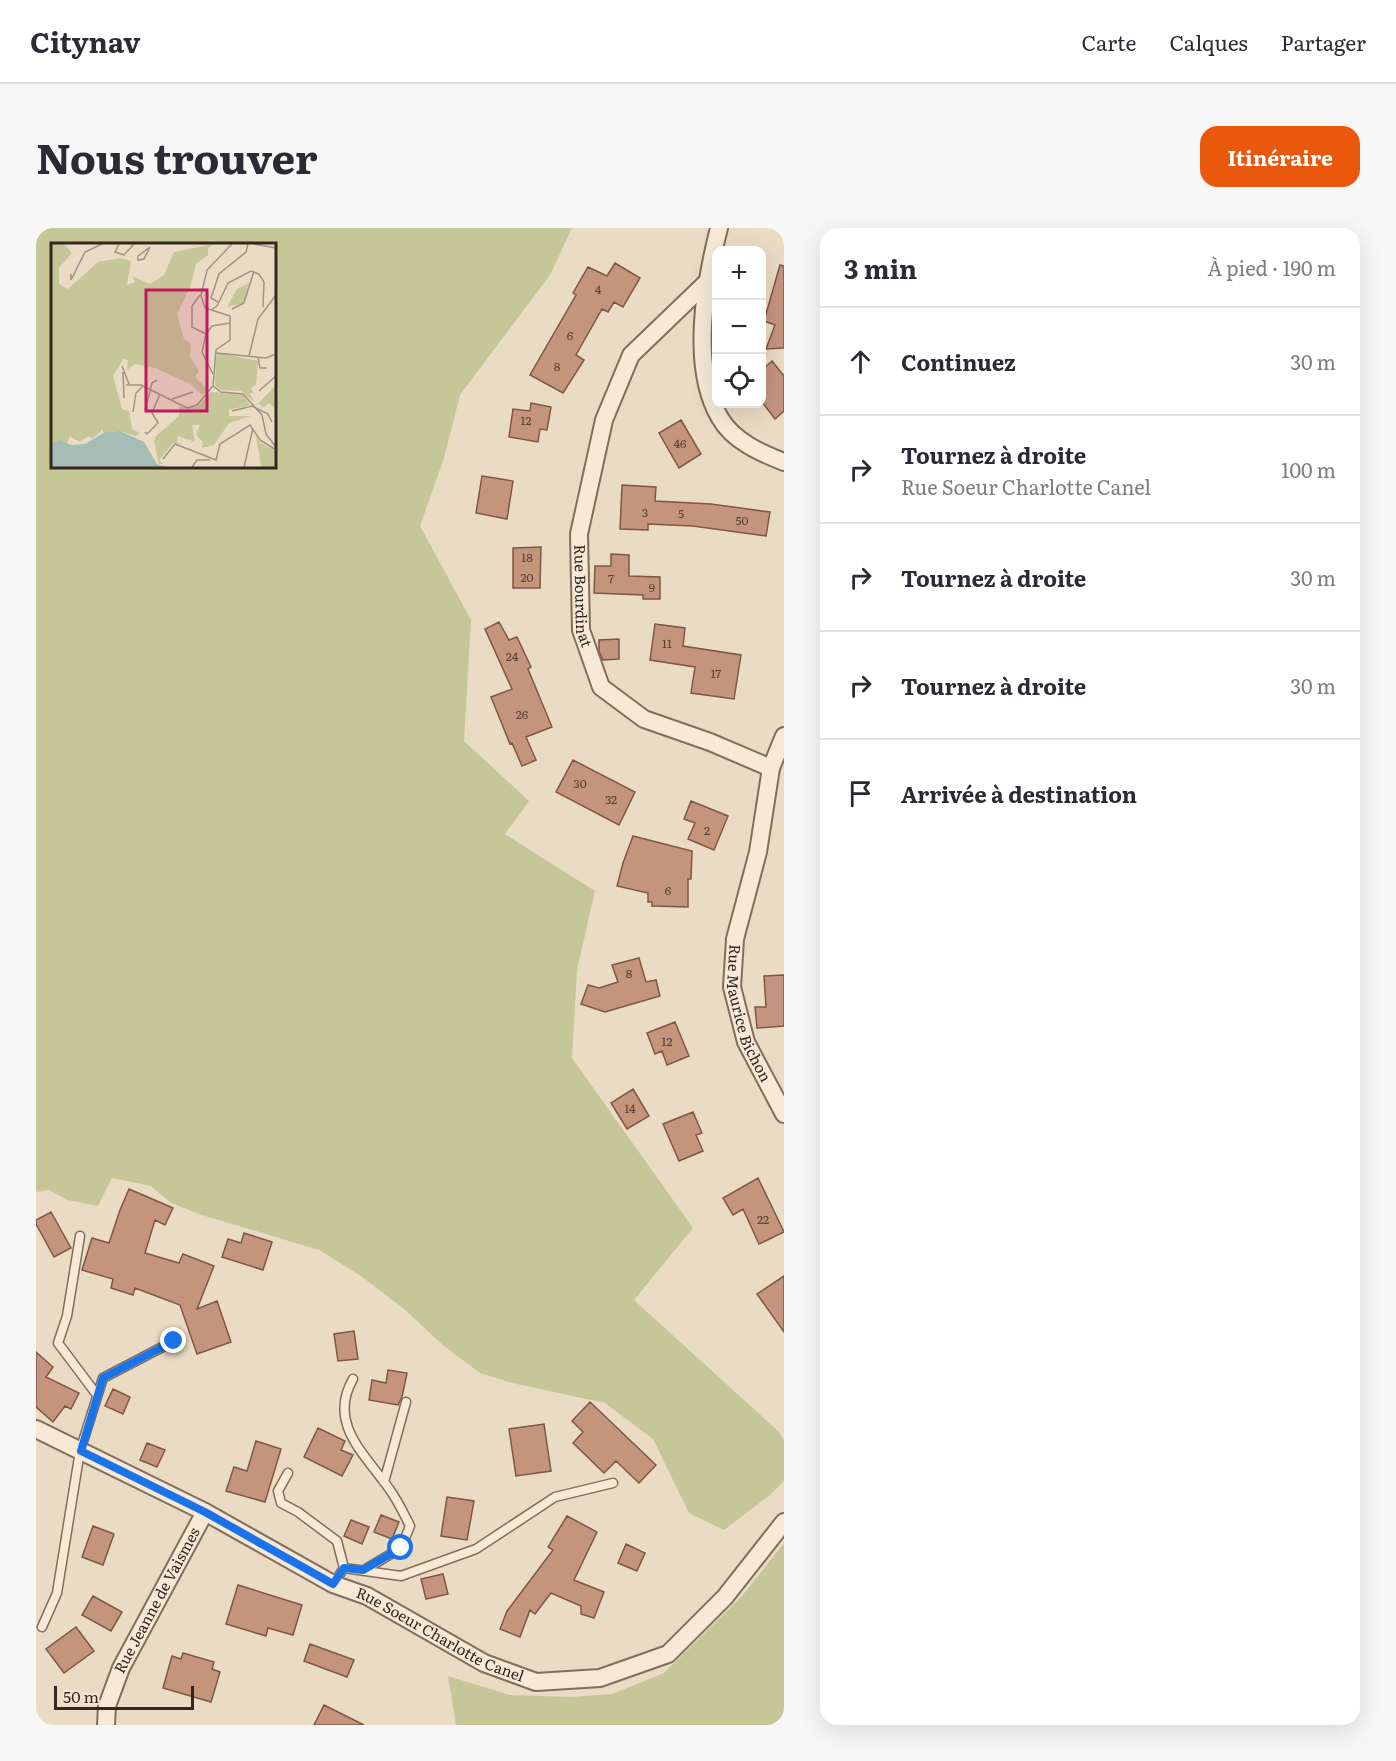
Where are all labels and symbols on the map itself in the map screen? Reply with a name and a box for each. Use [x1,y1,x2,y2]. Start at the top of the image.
inset map [51,243,276,468]
house number: 4 [595,280,602,298]
house number: 6 [567,326,574,344]
house number: 8 [554,357,561,375]
house number: 12 [521,411,531,429]
house number: 46 [673,434,687,452]
house number: 3 [642,503,648,521]
house number: 5 [678,504,684,522]
house number: 50 [735,511,749,529]
street label: Rue Bourdinat [569,544,599,650]
house number: 18 [521,548,533,566]
house number: 20 [520,568,534,586]
house number: 7 [608,569,614,587]
house number: 9 [649,578,655,596]
house number: 11 [662,634,672,652]
house number: 24 [506,647,519,665]
house number: 17 [711,664,721,682]
house number: 26 [516,705,529,723]
house number: 30 [573,774,587,792]
house number: 32 [605,790,617,808]
house number: 2 [704,821,710,839]
house number: 6 [665,881,672,899]
street label: Rue Maurice Bichon [722,944,778,1086]
house number: 8 [626,964,633,982]
house number: 12 [662,1032,672,1050]
house number: 14 [624,1099,636,1117]
house number: 22 [757,1210,769,1228]
route end [160,1327,186,1353]
street label: Rue Jeanne de Vaismes [107,1523,205,1677]
route start [387,1534,413,1560]
street label: Rue Soeur Charlotte Canel [353,1580,528,1687]
scale bar [54,1683,194,1710]

